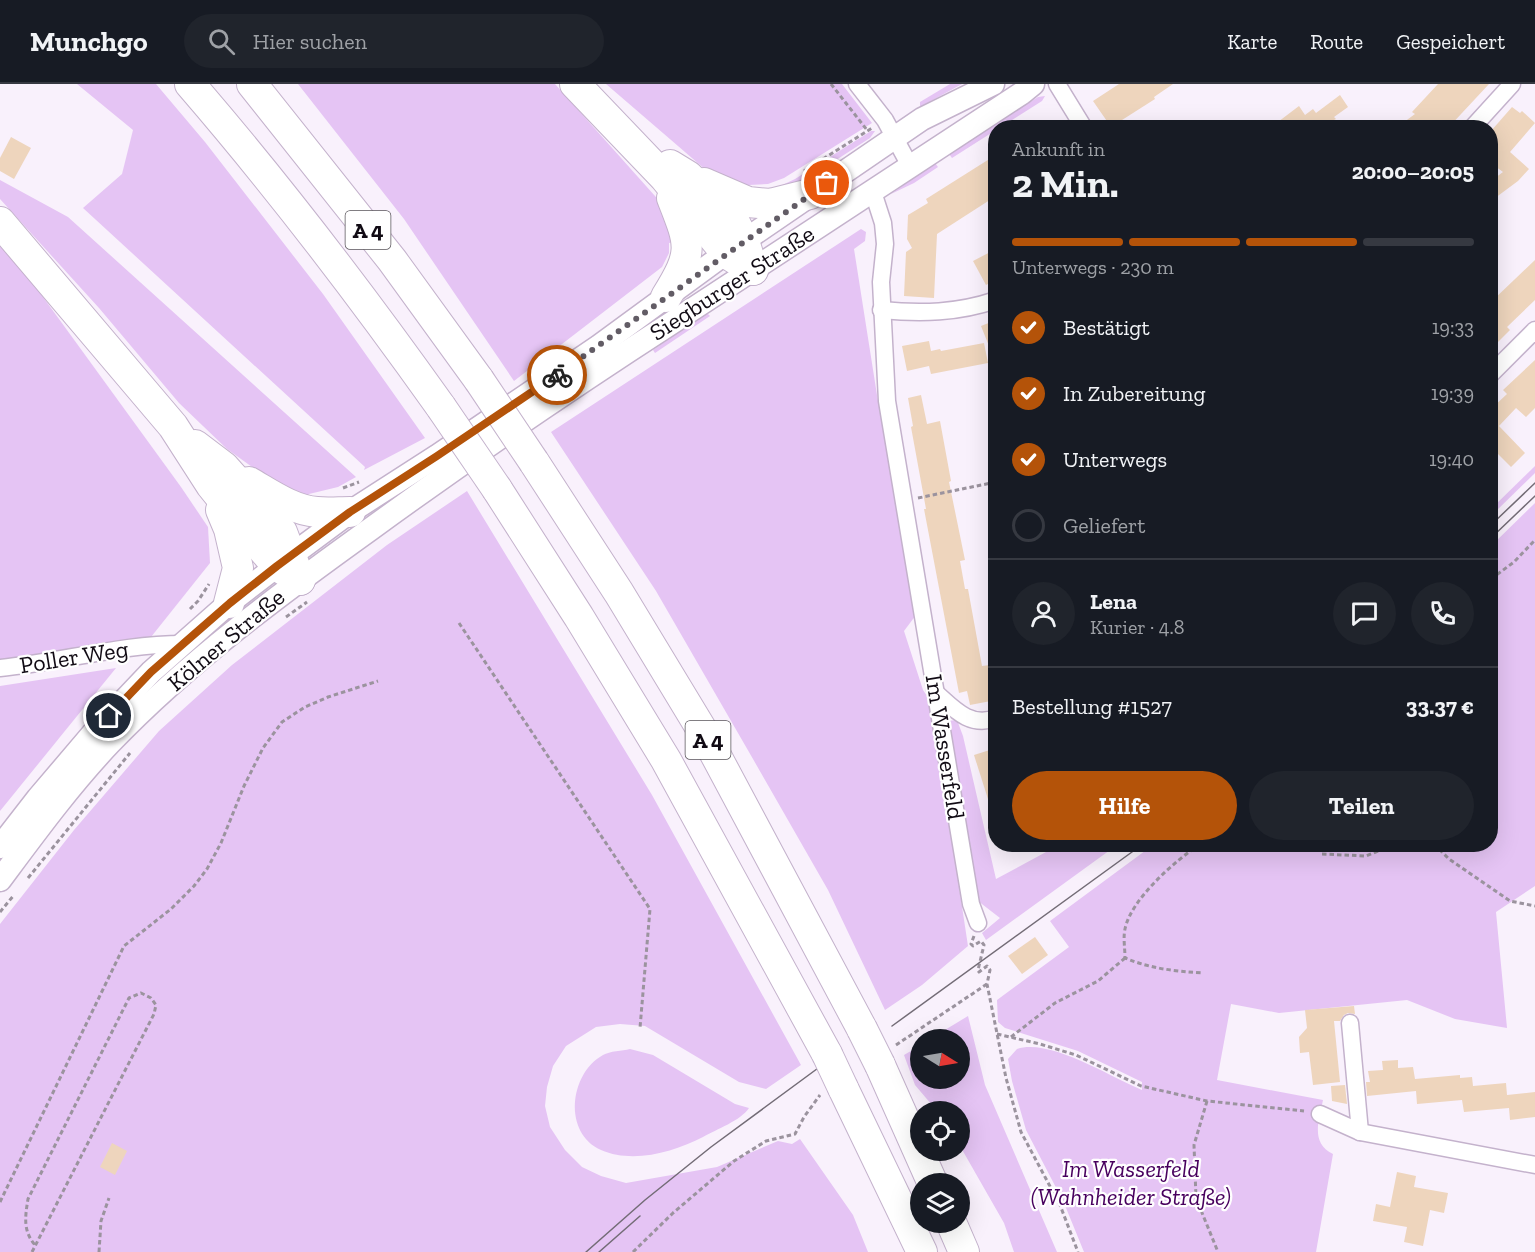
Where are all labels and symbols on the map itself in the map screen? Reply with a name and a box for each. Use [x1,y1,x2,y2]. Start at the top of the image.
pin [801,157,852,208]
road number: A 4 [346,211,391,249]
street label: Siegburger Straße [644,219,819,347]
courier [527,345,587,405]
street label: Kölner Straße [161,582,290,697]
street label: Poller Weg [17,634,130,679]
street label: Im Wasserfeld [920,672,971,822]
pin [83,690,134,741]
road number: A 4 [686,721,730,759]
north arrow [910,1029,970,1089]
park label: Im Wasserfeld (Wahnheider Straße) [1031,1154,1231,1211]

